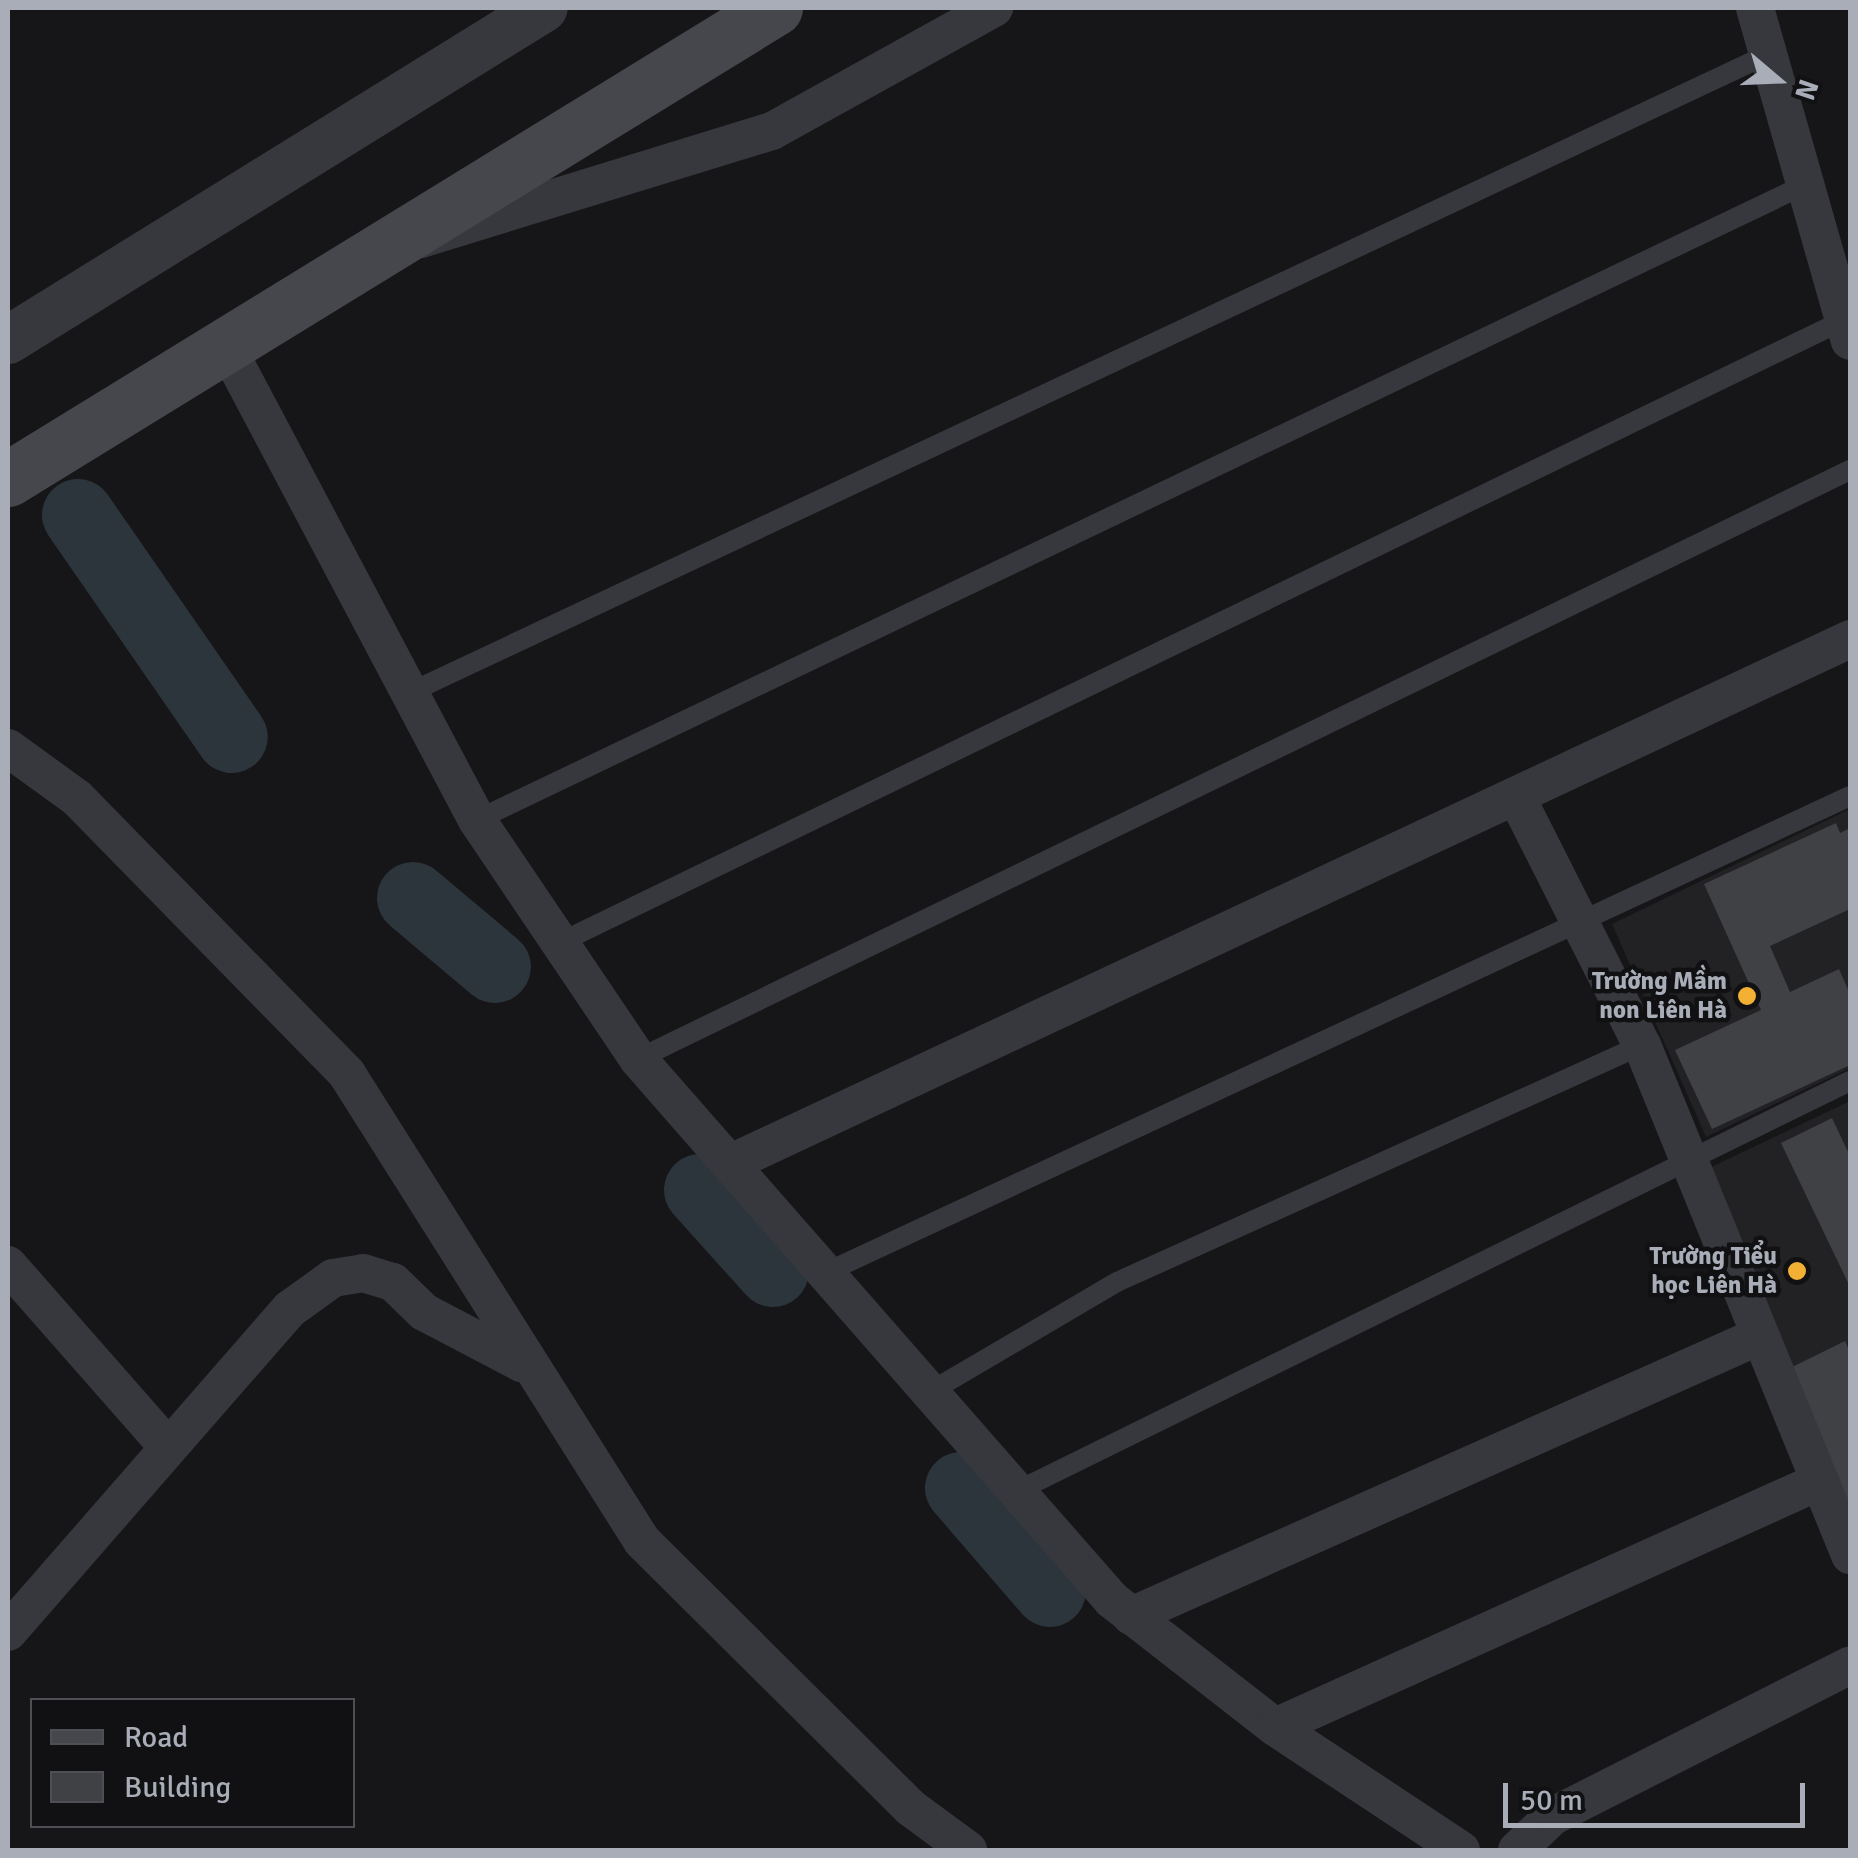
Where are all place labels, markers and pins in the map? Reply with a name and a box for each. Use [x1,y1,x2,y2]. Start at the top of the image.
place label: Trường Mầm non Liên Hà [1592,967,1727,1026]
marker: Trường Mầm non Liên Hà [1736,985,1758,1007]
place label: Trường Tiểu học Liên Hà [1650,1242,1777,1301]
marker: Trường Tiểu học Liên Hà [1786,1260,1808,1282]

